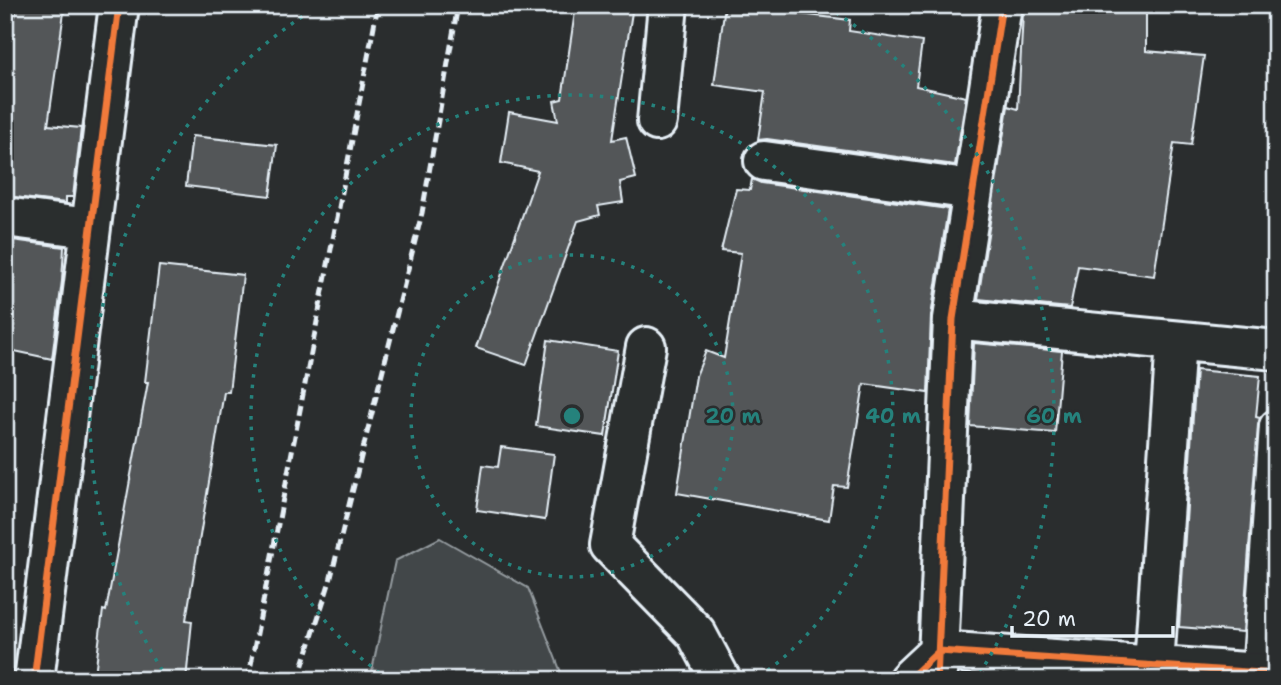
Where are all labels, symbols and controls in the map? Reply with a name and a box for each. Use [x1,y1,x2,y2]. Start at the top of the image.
text: 20 m [705,402,761,430]
text: 40 m [865,402,921,430]
text: 60 m [1026,402,1082,430]
centre of rings [560,404,584,428]
scale bar [1012,594,1172,638]
text: 20 m [1022,605,1076,633]

